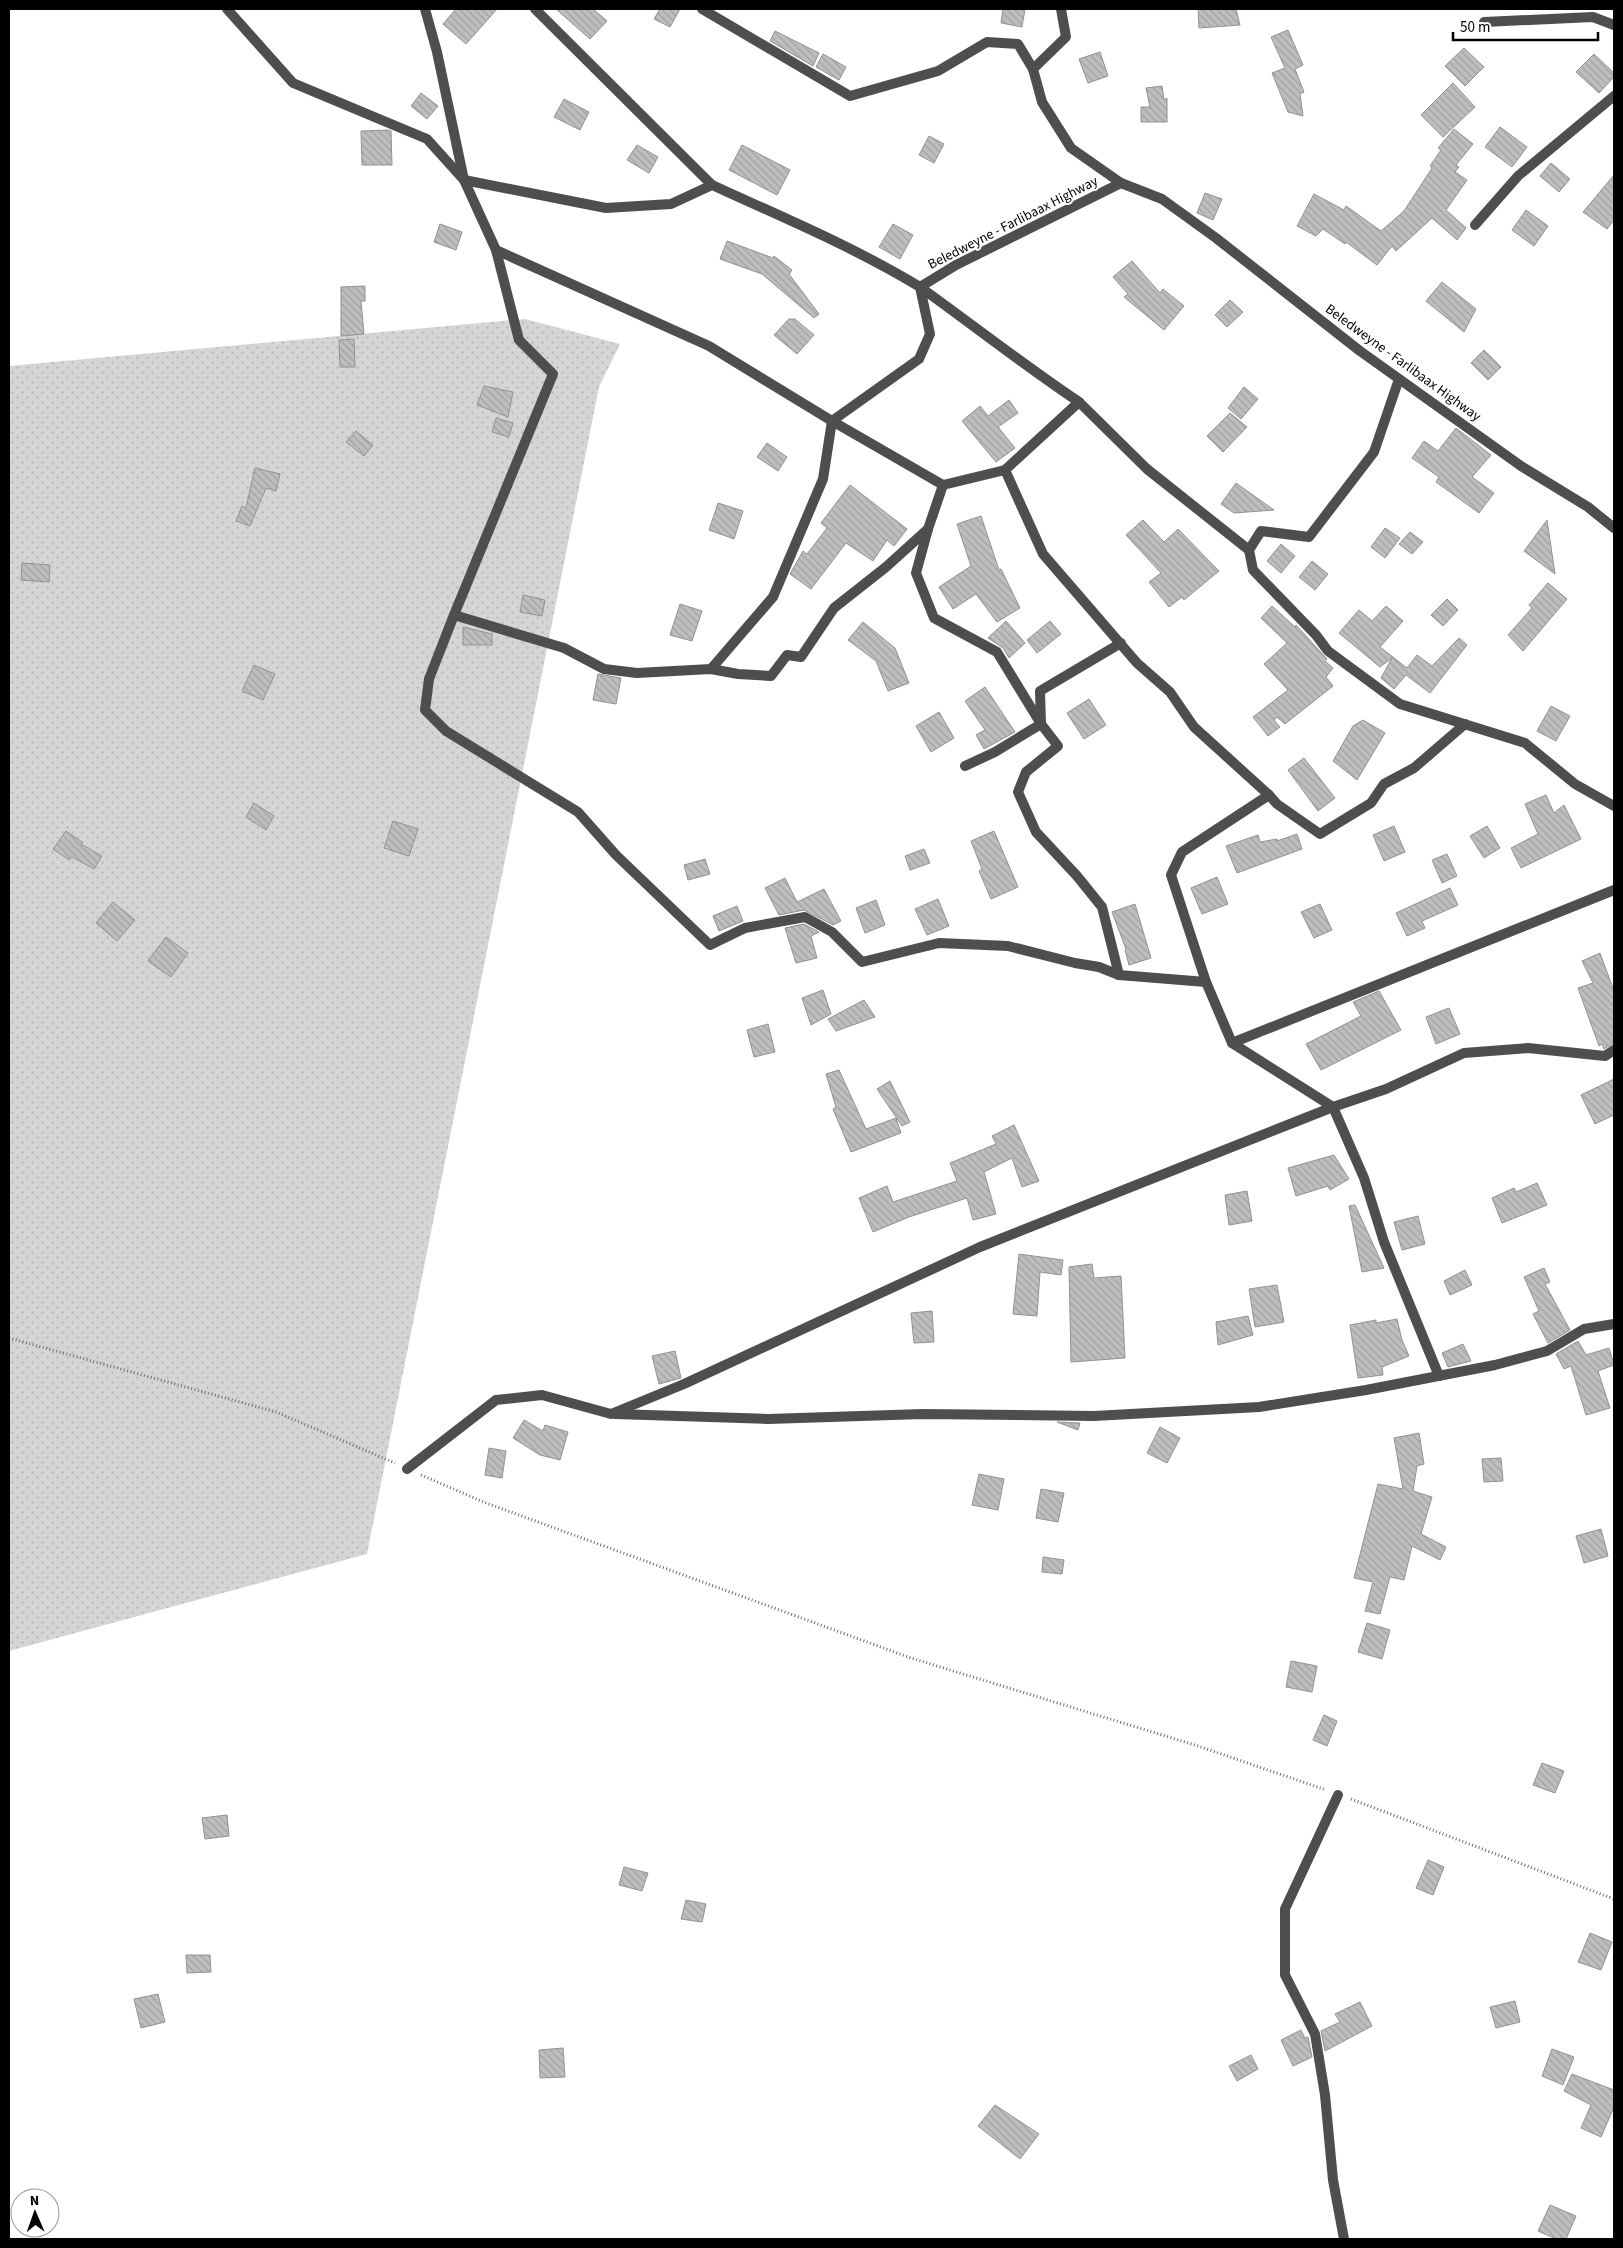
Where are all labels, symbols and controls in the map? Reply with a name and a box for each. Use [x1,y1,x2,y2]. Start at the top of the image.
scale bar [1453,10,1598,42]
text: 50 m [1460,17,1490,38]
street label: Beledweyne - Farlibaax Highway [925,171,1102,275]
street label: Beledweyne - Farlibaax Highway [1321,300,1485,427]
north arrow [10,2188,60,2238]
text: N [30,2191,40,2211]

